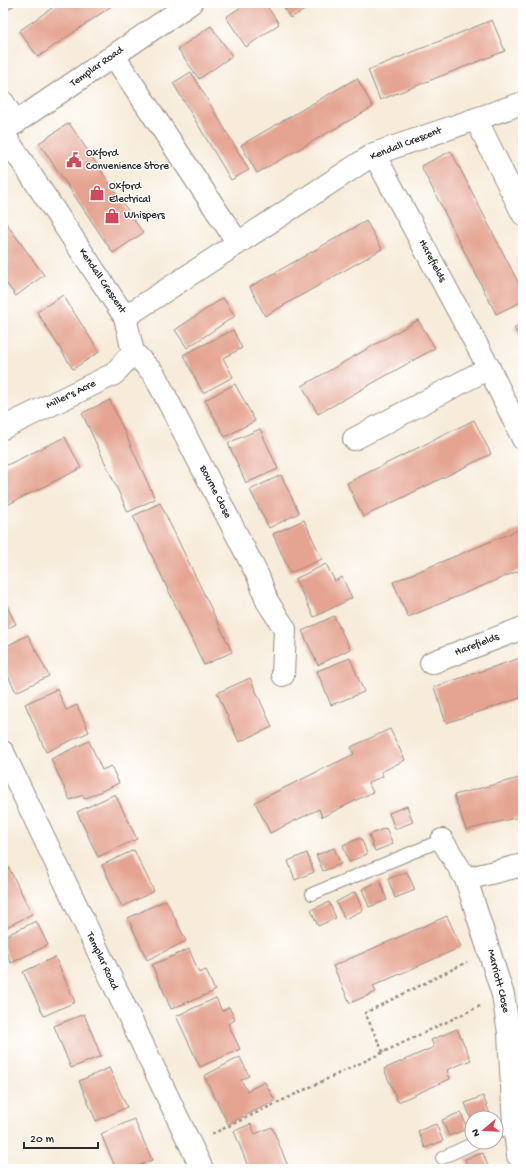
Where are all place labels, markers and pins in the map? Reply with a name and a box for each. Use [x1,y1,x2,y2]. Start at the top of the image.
place label: Oxford Convenience Store [86,147,169,173]
public building icon: Oxford Convenience Store [65,151,83,169]
place label: Oxford Electrical [109,180,151,206]
shop icon: Oxford Electrical [88,184,106,202]
shop icon: Whispers [103,207,121,225]
place label: Whispers [124,210,166,222]

